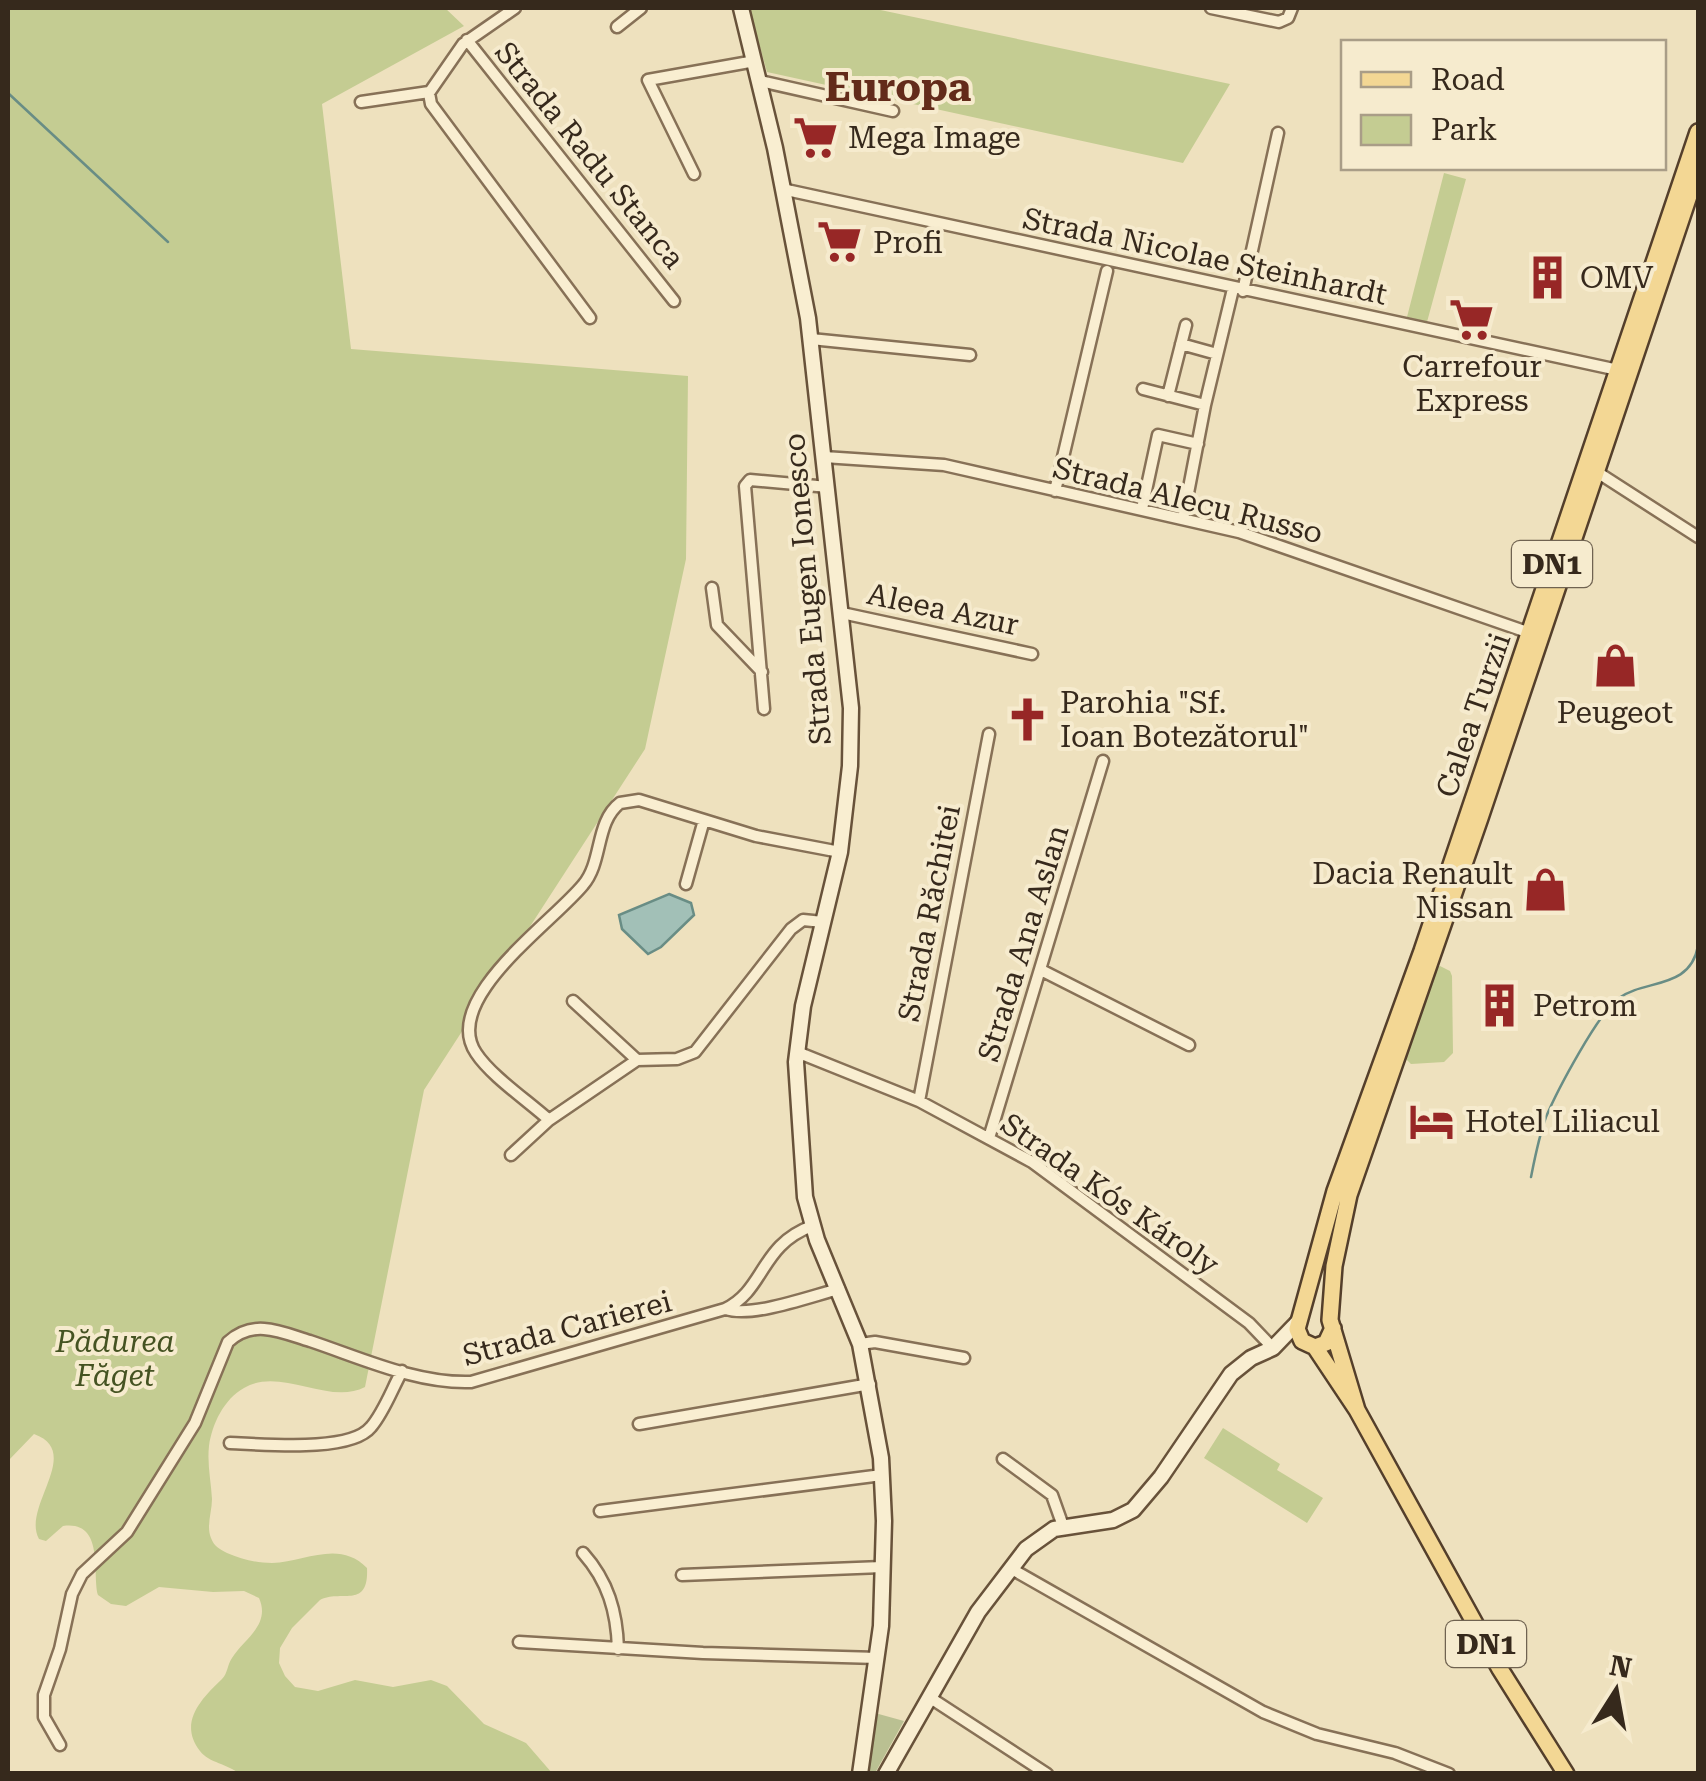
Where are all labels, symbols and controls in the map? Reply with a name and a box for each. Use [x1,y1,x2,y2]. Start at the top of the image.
street label: Strada Radu Stanca [488,35,692,275]
legend [1341,40,1666,170]
text: Road [1431,62,1505,97]
district label: Europa [825,64,972,111]
text: Park [1431,112,1497,147]
supermarket icon: Mega Image [791,113,839,161]
place label: Mega Image [848,120,1021,155]
street label: Strada Nicolae Steinhardt [1020,200,1390,312]
supermarket icon: Profi [816,218,864,266]
place label: Profi [873,225,943,260]
building icon: OMV [1523,253,1571,301]
place label: OMV [1580,260,1653,295]
supermarket icon: Carrefour Express [1448,295,1496,343]
place label: Carrefour Express [1402,349,1542,418]
street label: Strada Eugen Ionesco [776,432,838,746]
street label: Strada Alecu Russo [1049,450,1327,550]
road number: DN1 [1512,541,1592,587]
street label: Aleea Azur [864,576,1022,642]
street label: Calea Turzii [1429,628,1517,802]
shop icon: Peugeot [1591,641,1639,689]
place label: Parohia "Sf. Ioan Botezătorul" [1060,685,1309,754]
church icon: Parohia "Sf. Ioan Botezătorul" [1003,695,1051,743]
place label: Peugeot [1557,695,1673,730]
street label: Strada Răchitei [891,802,967,1024]
street label: Strada Ana Aslan [970,821,1076,1065]
place label: Dacia Renault Nissan [1312,856,1513,925]
shop icon: Dacia Renault Nissan [1522,866,1570,914]
building icon: Petrom [1476,981,1524,1029]
place label: Petrom [1533,988,1637,1023]
hotel icon: Hotel Liliacul [1408,1097,1456,1145]
place label: Hotel Liliacul [1465,1104,1660,1139]
street label: Strada Kós Károly [995,1106,1226,1282]
street label: Strada Carierei [459,1283,675,1373]
park label: Pădurea Făget [54,1324,175,1393]
road number: DN1 [1446,1621,1526,1667]
north arrow [1566,1641,1666,1741]
text: N [1607,1649,1634,1685]

